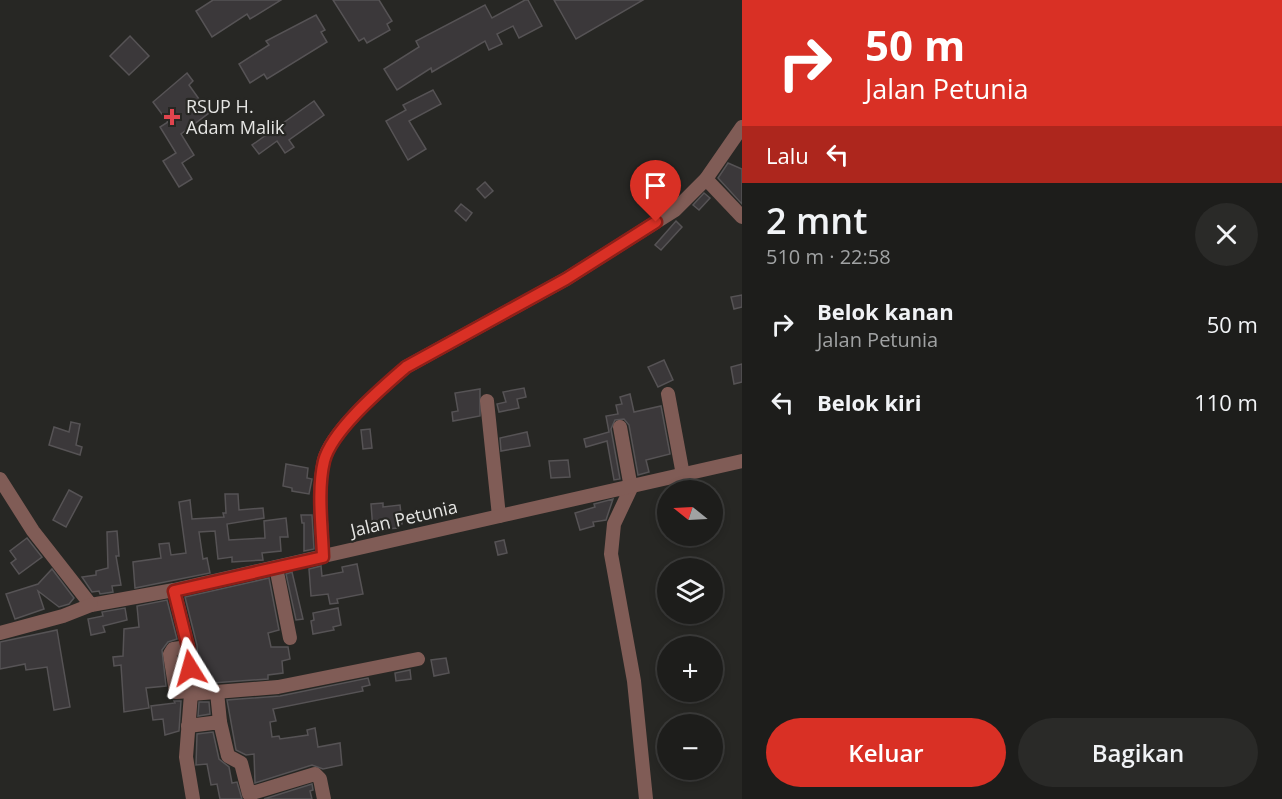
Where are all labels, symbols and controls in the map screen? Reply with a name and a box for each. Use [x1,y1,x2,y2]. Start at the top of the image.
text: 50 m [865,16,965,73]
icon: right [766,24,844,102]
text: Jalan Petunia [865,70,1029,107]
place label: RSUP H. Adam Malik [186,94,285,139]
marker: RSUP H. Adam Malik [163,108,181,126]
icon: left [821,138,854,171]
text: Lalu [766,140,809,170]
pin [630,160,681,222]
icon: arrive [639,169,672,202]
text: 2 mnt [766,196,867,245]
button: close [1195,203,1258,266]
text: 510 m · 22:58 [766,243,891,270]
text: Belok kanan [817,296,954,326]
icon: right [766,308,799,341]
text: 50 m [1207,309,1258,339]
text: Jalan Petunia [817,326,938,353]
icon: left [766,386,799,419]
text: Belok kiri [817,387,922,417]
text: 110 m [1194,387,1258,417]
north arrow [657,480,723,546]
map controls [657,480,723,780]
street label: Jalan Petunia [346,494,460,542]
button: layers [657,558,723,624]
position arrow [158,636,222,700]
button: + [657,636,723,702]
button: − [657,714,723,780]
button: Keluar [766,718,1006,787]
button: Bagikan [1018,718,1258,787]

